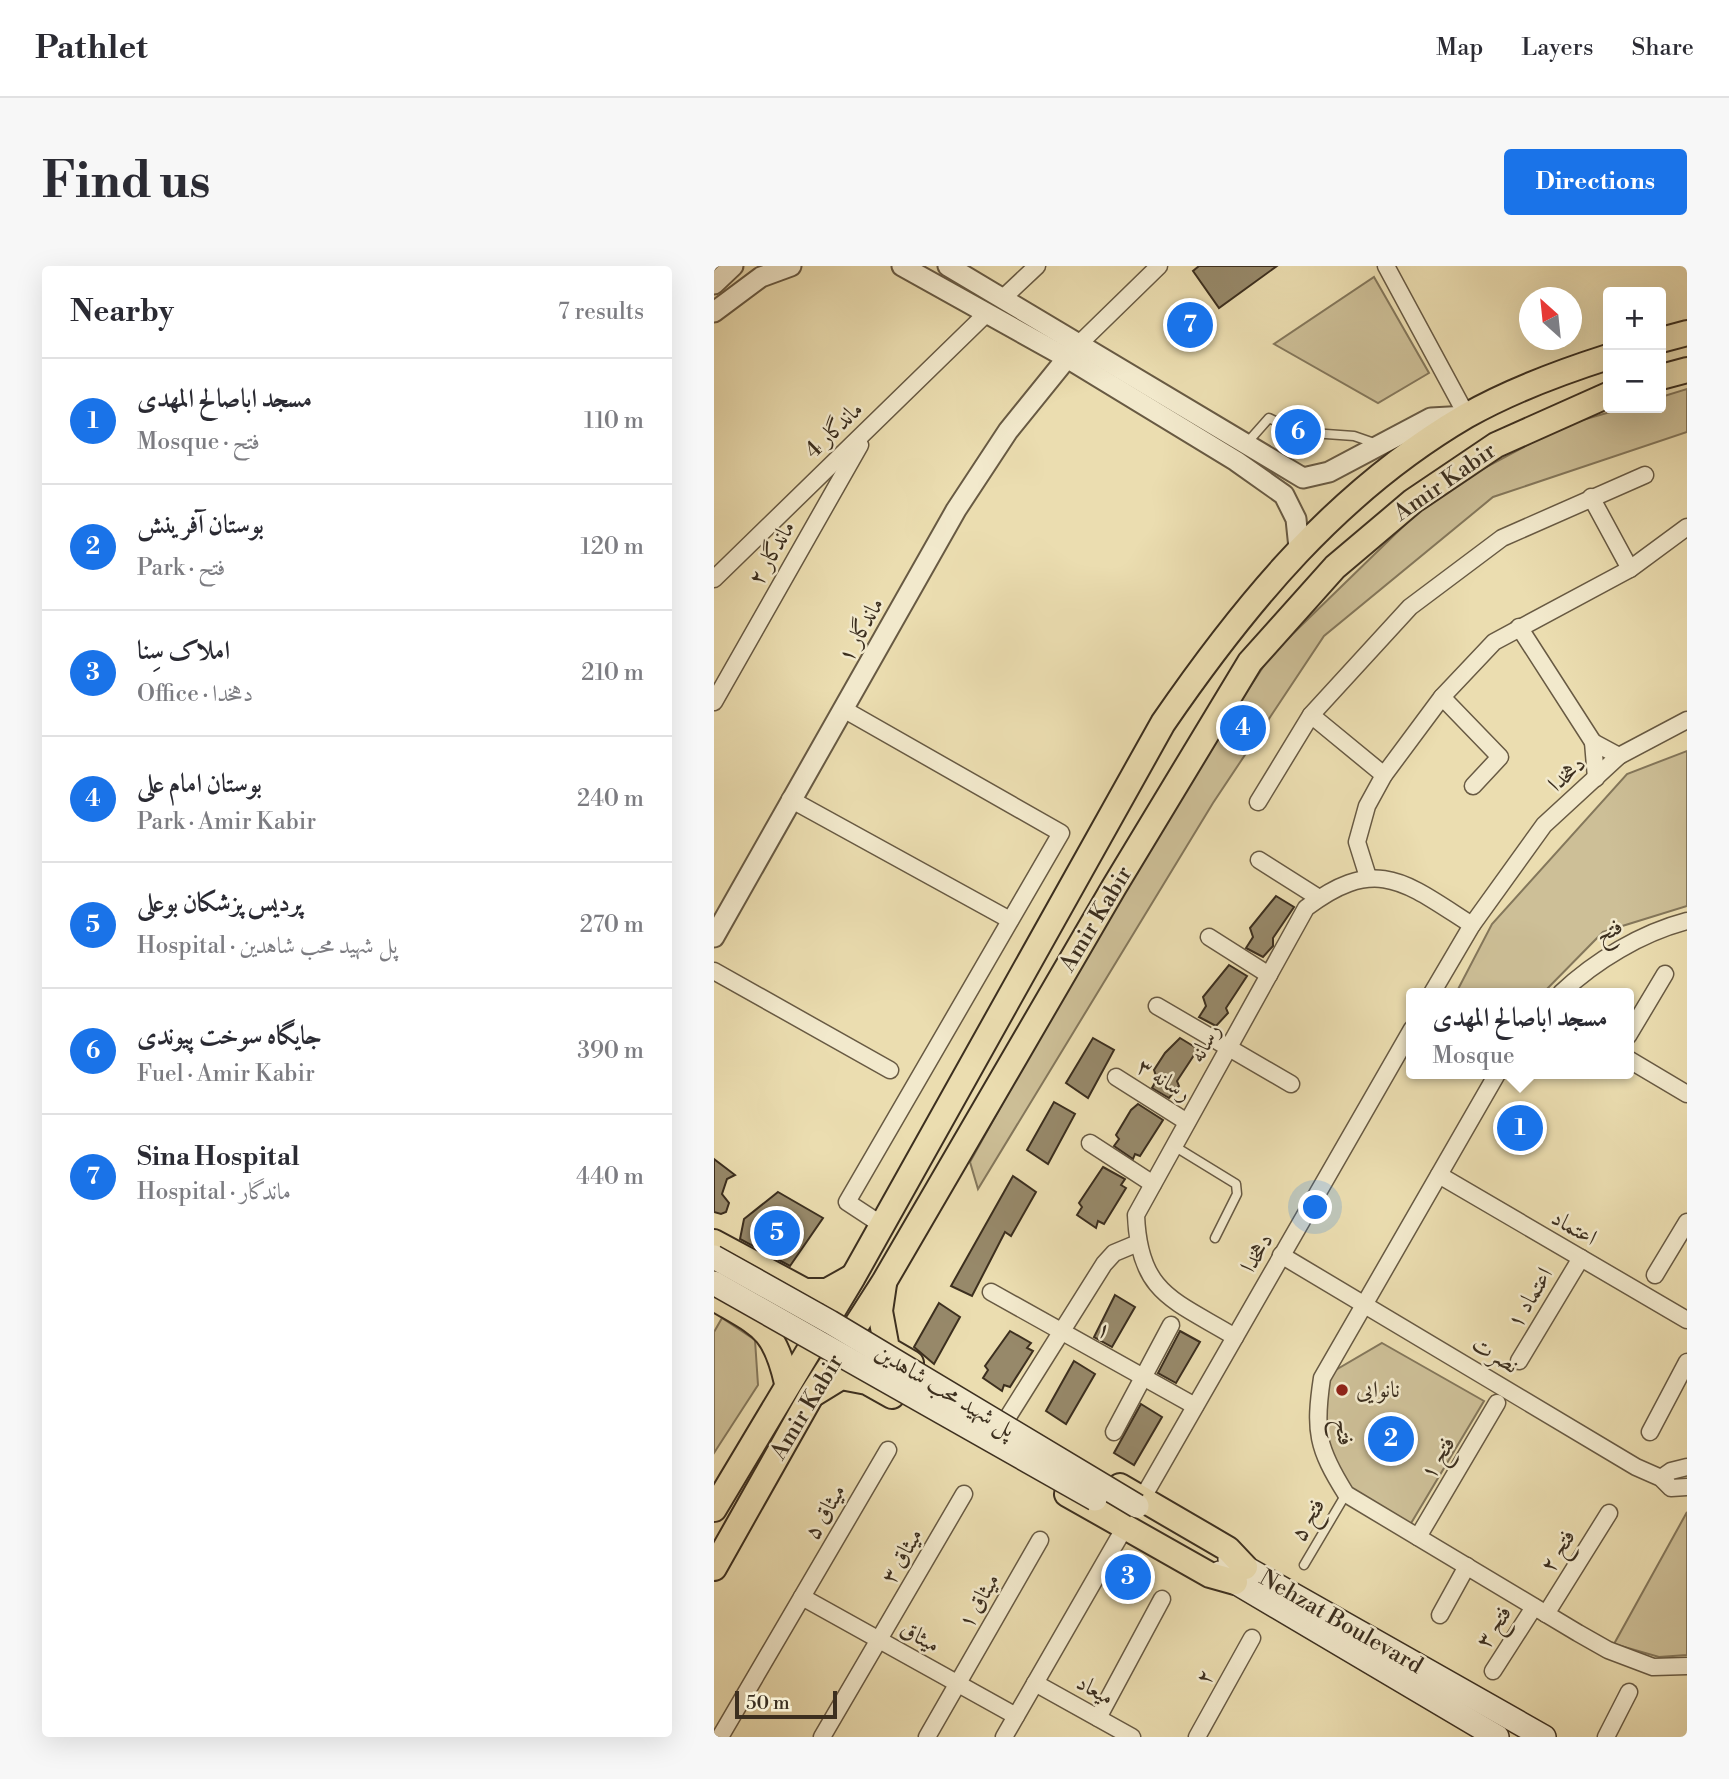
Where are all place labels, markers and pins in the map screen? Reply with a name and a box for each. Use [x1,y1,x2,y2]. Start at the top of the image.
pin: 7 [1167,299,1213,351]
pin: 6 [1275,406,1321,458]
pin: 4 [1220,702,1266,754]
pin: 1 [1497,1102,1543,1154]
pin: 5 [754,1207,800,1259]
place label: نانوایی [1356,1376,1400,1404]
marker: نانوایی [1334,1382,1350,1398]
pin: 2 [1368,1413,1414,1465]
pin: 3 [1105,1551,1151,1603]

